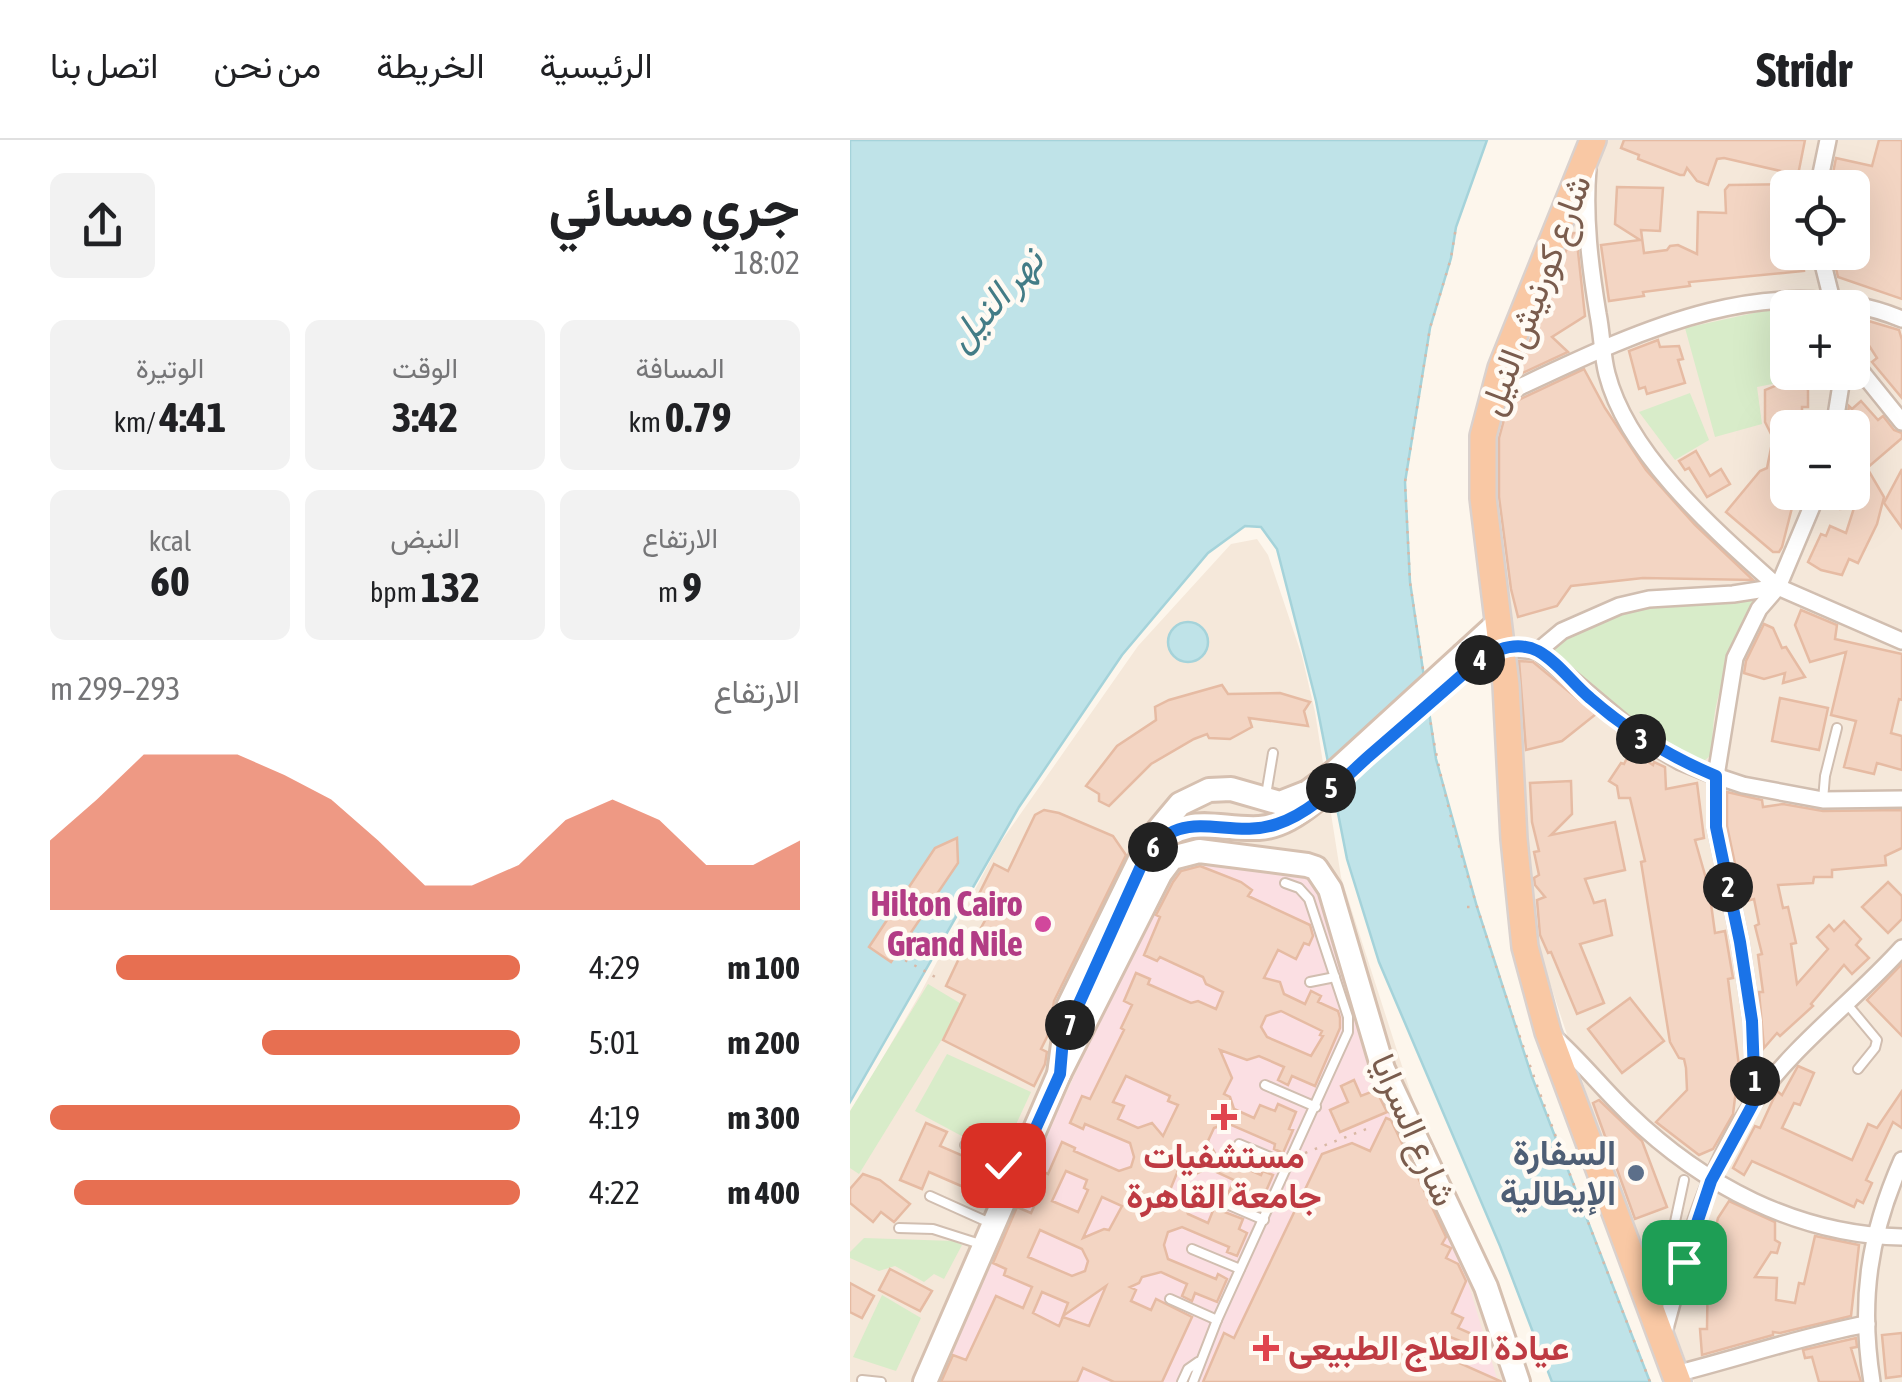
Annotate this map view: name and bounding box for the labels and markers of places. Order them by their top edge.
pin: 4 [1455,635,1505,685]
pin: 3 [1616,714,1666,764]
pin: 5 [1306,763,1356,813]
pin: 6 [1128,822,1178,872]
pin: 2 [1703,862,1753,912]
place label: Hilton Cairo Grand Nile [871,883,1023,963]
marker: Hilton Cairo Grand Nile [1032,913,1054,935]
pin: 7 [1045,1000,1095,1050]
pin: 1 [1730,1056,1780,1106]
marker: مستشفيات جامعة القاهرة [1211,1104,1237,1130]
pin [961,1123,1046,1208]
place label: السفارة الإيطالية [1500,1132,1616,1216]
place label: مستشفيات جامعة القاهرة [1126,1135,1322,1218]
marker: السفارة الإيطالية [1625,1162,1647,1184]
pin [1642,1220,1727,1305]
place label: عيادة العلاج الطبيعى [1288,1327,1569,1372]
marker: عيادة العلاج الطبيعى [1253,1335,1279,1361]

